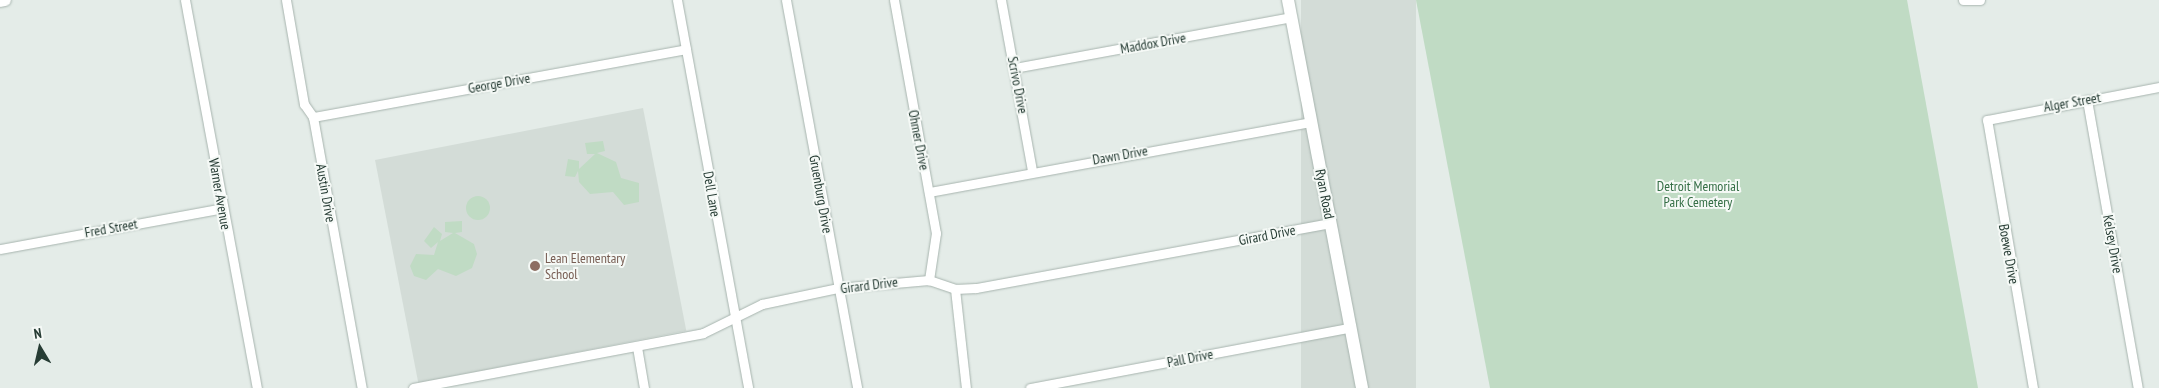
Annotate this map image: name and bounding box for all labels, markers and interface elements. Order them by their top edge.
street label: Maddox Drive [1119,29,1187,57]
street label: Scrivo Drive [1004,55,1032,115]
street label: George Drive [467,69,531,97]
street label: Alger Street [2042,89,2102,115]
street label: Ohmer Drive [905,108,933,172]
street label: Dawn Drive [1091,142,1149,168]
street label: Gruenburg Drive [806,154,836,234]
street label: Warner Avenue [205,157,235,231]
street label: Austin Drive [313,163,339,223]
street label: Ryan Road [1312,168,1338,220]
street label: Dell Lane [700,170,724,218]
park label: Detroit Memorial Park Cemetery [1657,178,1739,210]
street label: Kelsey Drive [2100,213,2126,275]
street label: Fred Street [83,215,139,241]
street label: Girard Drive [1237,221,1297,249]
street label: Boewe Drive [1995,223,2023,285]
place label: Lean Elementary School [545,250,625,282]
marker: Lean Elementary School [529,260,541,272]
street label: Girard Drive [839,273,899,297]
north arrow [15,323,65,373]
text: N [33,324,43,343]
street label: Pall Drive [1166,345,1214,371]

